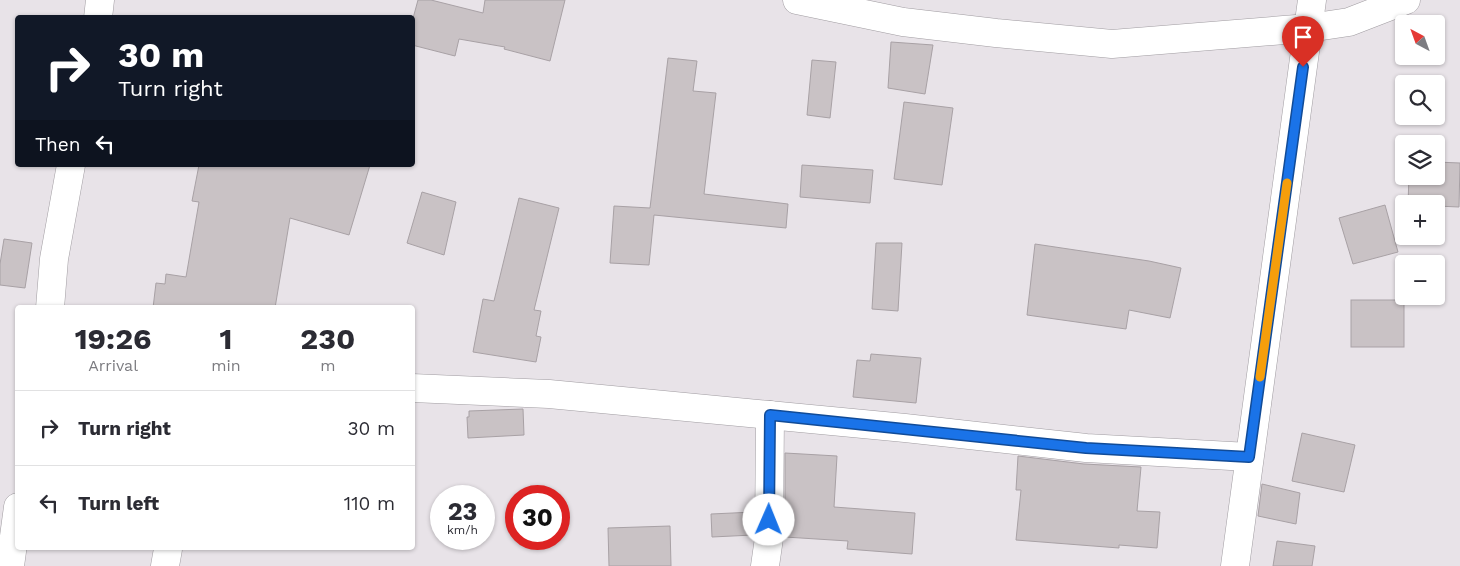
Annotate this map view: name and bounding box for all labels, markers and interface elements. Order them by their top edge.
north arrow [1395,15,1445,65]
map controls [1395,15,1445,305]
pin [1282,16,1324,67]
icon: arrive [1289,23,1317,51]
text: 30 m [118,34,204,76]
icon: right [35,35,100,100]
button: search [1395,75,1445,125]
text: Turn right [118,76,223,101]
icon: left [91,130,119,158]
text: Then [35,133,81,156]
button: layers [1395,135,1445,185]
button: + [1395,195,1445,245]
button: − [1395,255,1445,305]
text: 19:26 [75,321,152,356]
text: 1 [219,321,232,356]
text: 230 [300,321,355,356]
text: Arrival [88,356,138,375]
text: min [211,356,241,375]
text: m [320,356,335,375]
icon: right [35,414,63,442]
text: Turn right [78,417,171,440]
text: 30 m [348,417,395,440]
speed limit sign: 30 [505,485,570,550]
icon: left [35,489,63,517]
text: Turn left [78,492,159,515]
text: 110 m [344,492,395,515]
position arrow [742,493,794,545]
text: 23 [448,497,477,526]
text: km/h [447,523,478,537]

